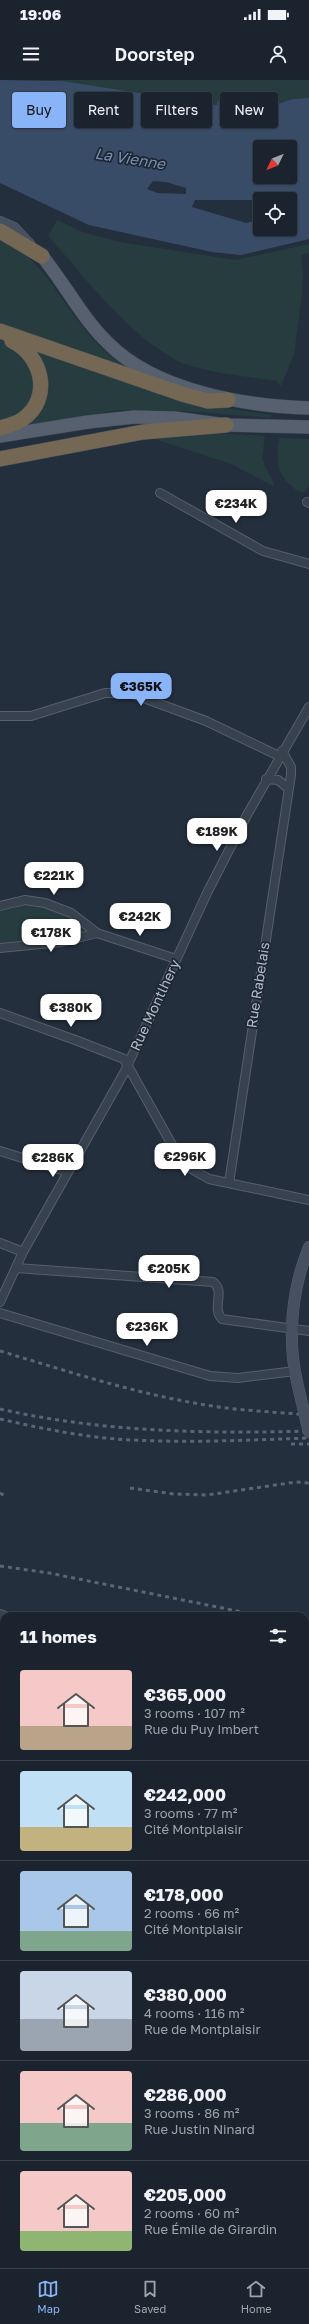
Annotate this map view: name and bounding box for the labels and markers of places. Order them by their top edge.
pin: €234K [208,490,264,524]
pin: €365K [113,673,169,707]
pin: €189K [189,818,245,852]
pin: €221K [26,862,82,896]
pin: €242K [112,903,168,937]
pin: €178K [23,919,79,953]
pin: €380K [43,994,99,1028]
pin: €296K [157,1143,213,1177]
pin: €286K [25,1144,81,1178]
pin: €205K [141,1255,197,1289]
pin: €236K [119,1313,175,1347]

